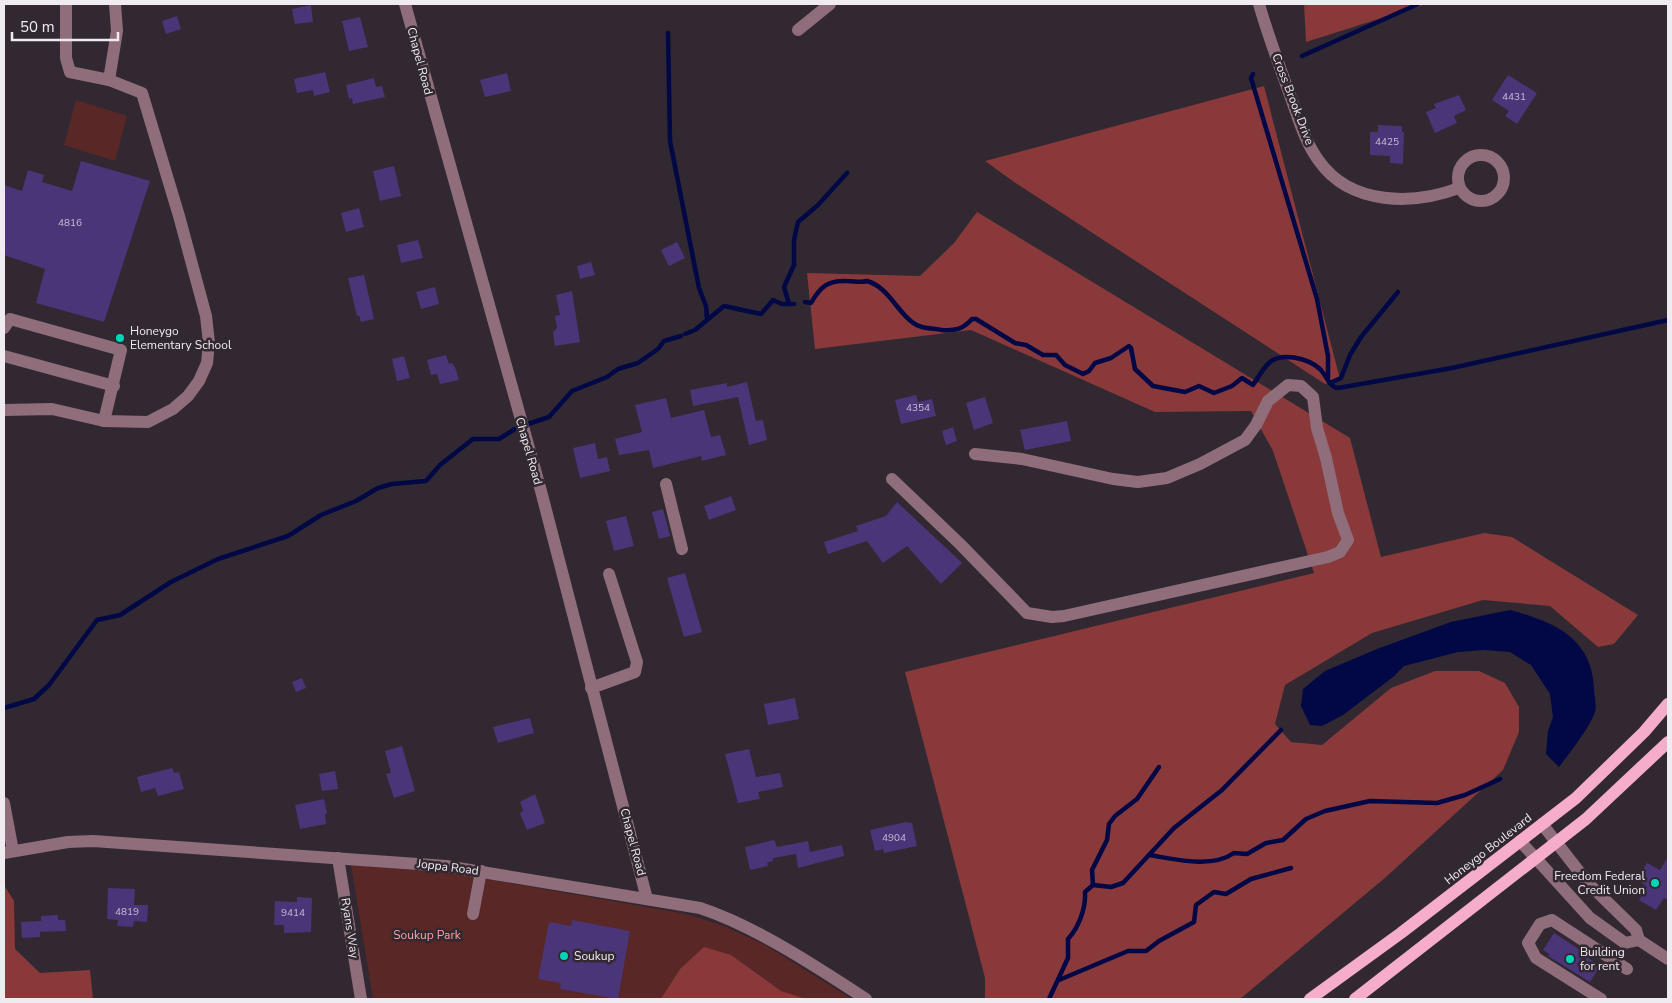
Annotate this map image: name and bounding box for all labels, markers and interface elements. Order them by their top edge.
scale bar [12,10,119,42]
text: 50 m [20,17,55,37]
street label: Chapel Road [403,26,437,96]
street label: Cross Brook Drive [1268,51,1318,147]
house number: 4431 [1502,90,1526,104]
house number: 4425 [1375,135,1399,149]
house number: 4816 [58,216,82,230]
place label: Honeygo Elementary School [130,323,232,353]
marker: Honeygo Elementary School [114,332,126,344]
house number: 4354 [906,401,930,415]
street label: Chapel Road [512,416,546,486]
street label: Chapel Road [616,807,650,877]
street label: Honeygo Boulevard [1441,810,1535,888]
house number: 4904 [882,831,906,845]
street label: Joppa Road [415,855,480,879]
place label: Freedom Federal Credit Union [1554,868,1645,898]
marker: Freedom Federal Credit Union [1649,877,1661,889]
street label: Ryans Way [337,897,363,960]
house number: 4819 [115,905,139,919]
house number: 9414 [281,906,305,920]
park label: Soukup Park [393,927,462,943]
place label: Building for rent [1580,944,1625,974]
place label: Soukup [574,948,615,964]
marker: Soukup [558,950,570,962]
marker: Building for rent [1564,953,1576,965]

